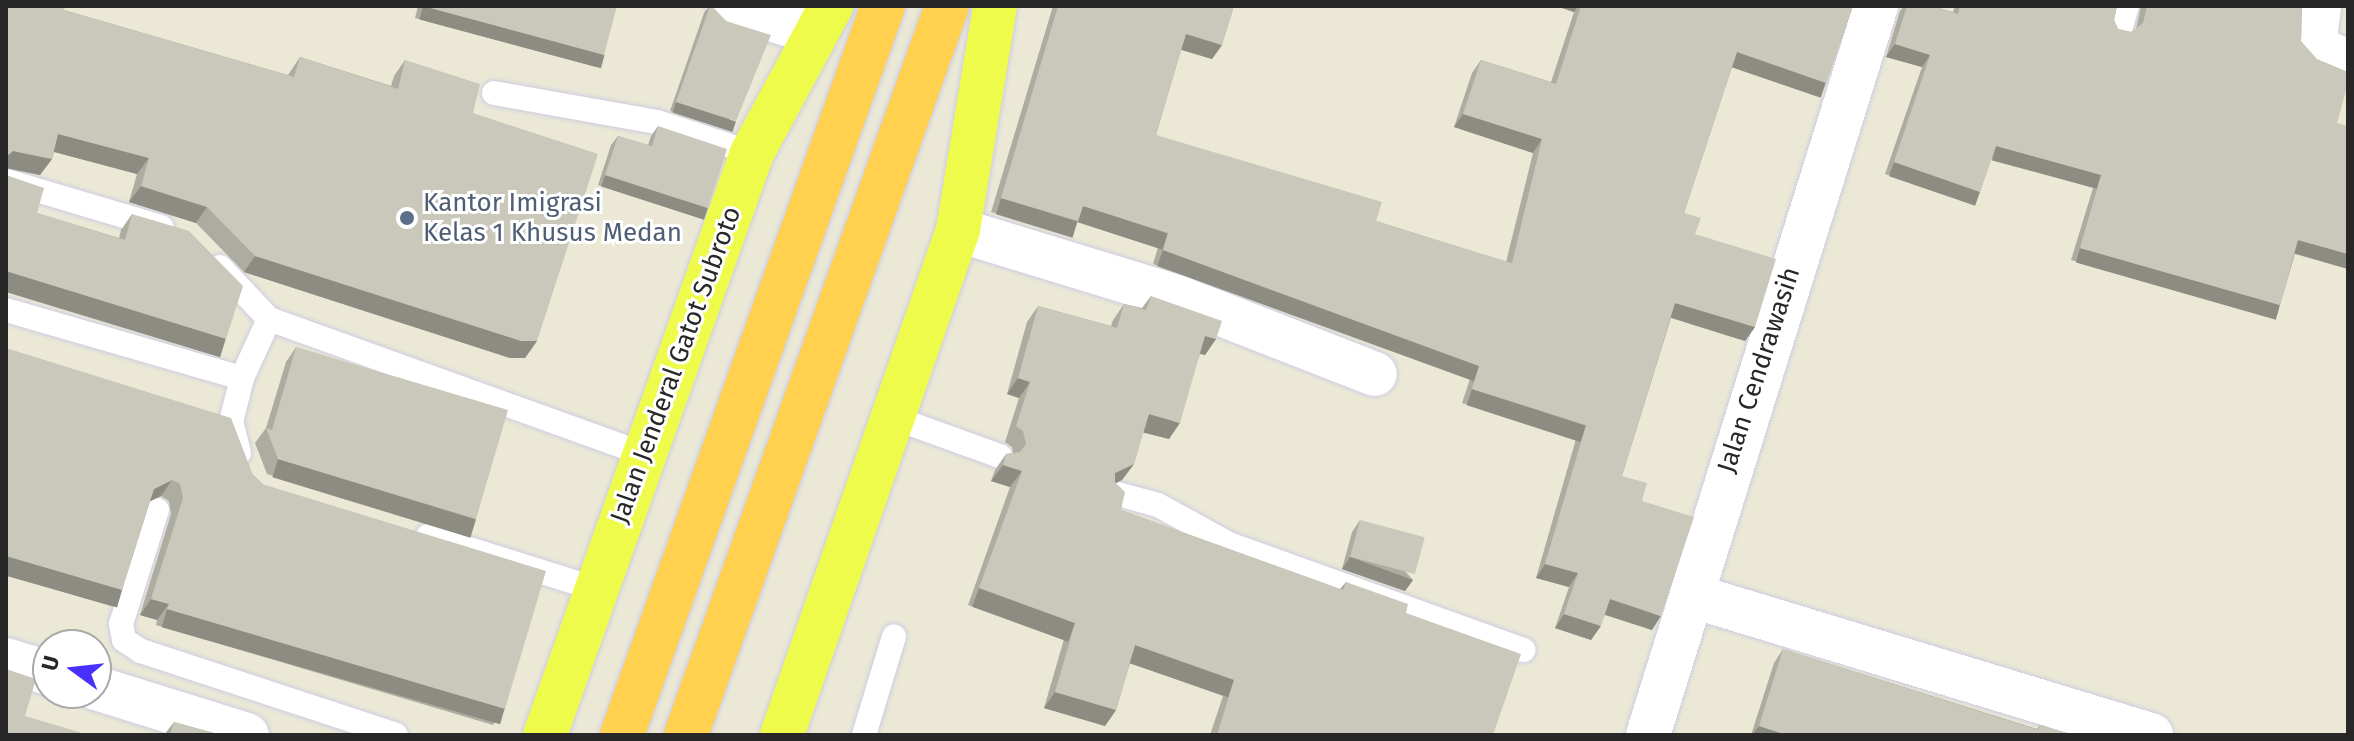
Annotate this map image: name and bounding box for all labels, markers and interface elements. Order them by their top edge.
place label: Kantor Imigrasi Kelas 1 Khusus Medan [423,187,682,248]
street label: Jalan Jenderal Gatot Subroto [604,202,748,528]
marker: Kantor Imigrasi Kelas 1 Khusus Medan [398,209,416,227]
street label: Jalan Cendrawasih [1711,263,1807,477]
north arrow [32,629,112,709]
text: U [35,653,65,674]

